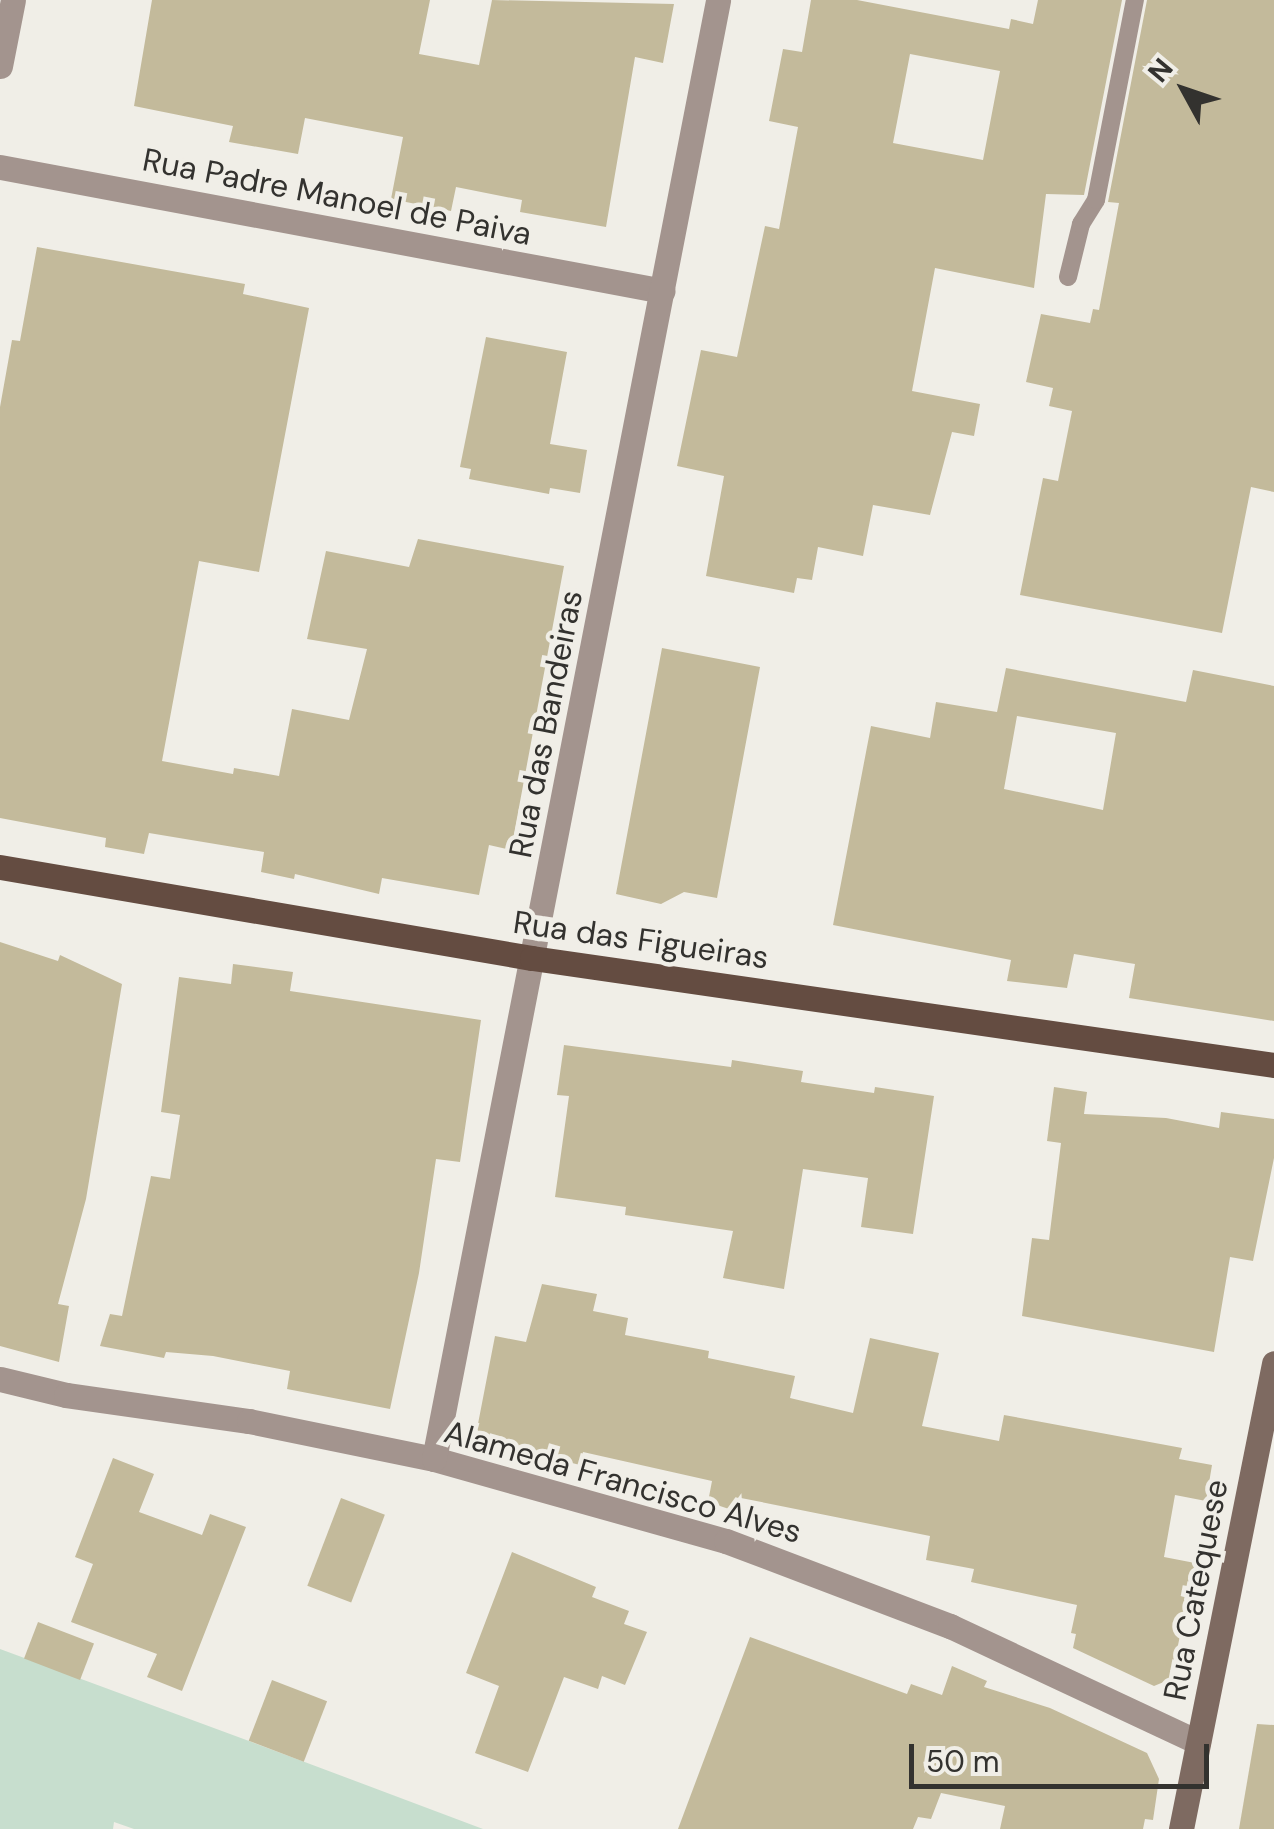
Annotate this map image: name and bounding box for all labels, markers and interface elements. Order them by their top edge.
north arrow [1134,40,1234,140]
text: N [1140,51,1181,90]
street label: Rua Padre Manoel de Paiva [139,140,535,254]
street label: Rua das Bandeiras [501,587,591,861]
street label: Rua das Figueiras [511,903,771,977]
street label: Alameda Francisco Alves [440,1413,806,1551]
street label: Rua Catequese [1156,1476,1236,1704]
scale bar [914,1724,1214,1786]
text: 50 m [926,1742,1000,1781]

